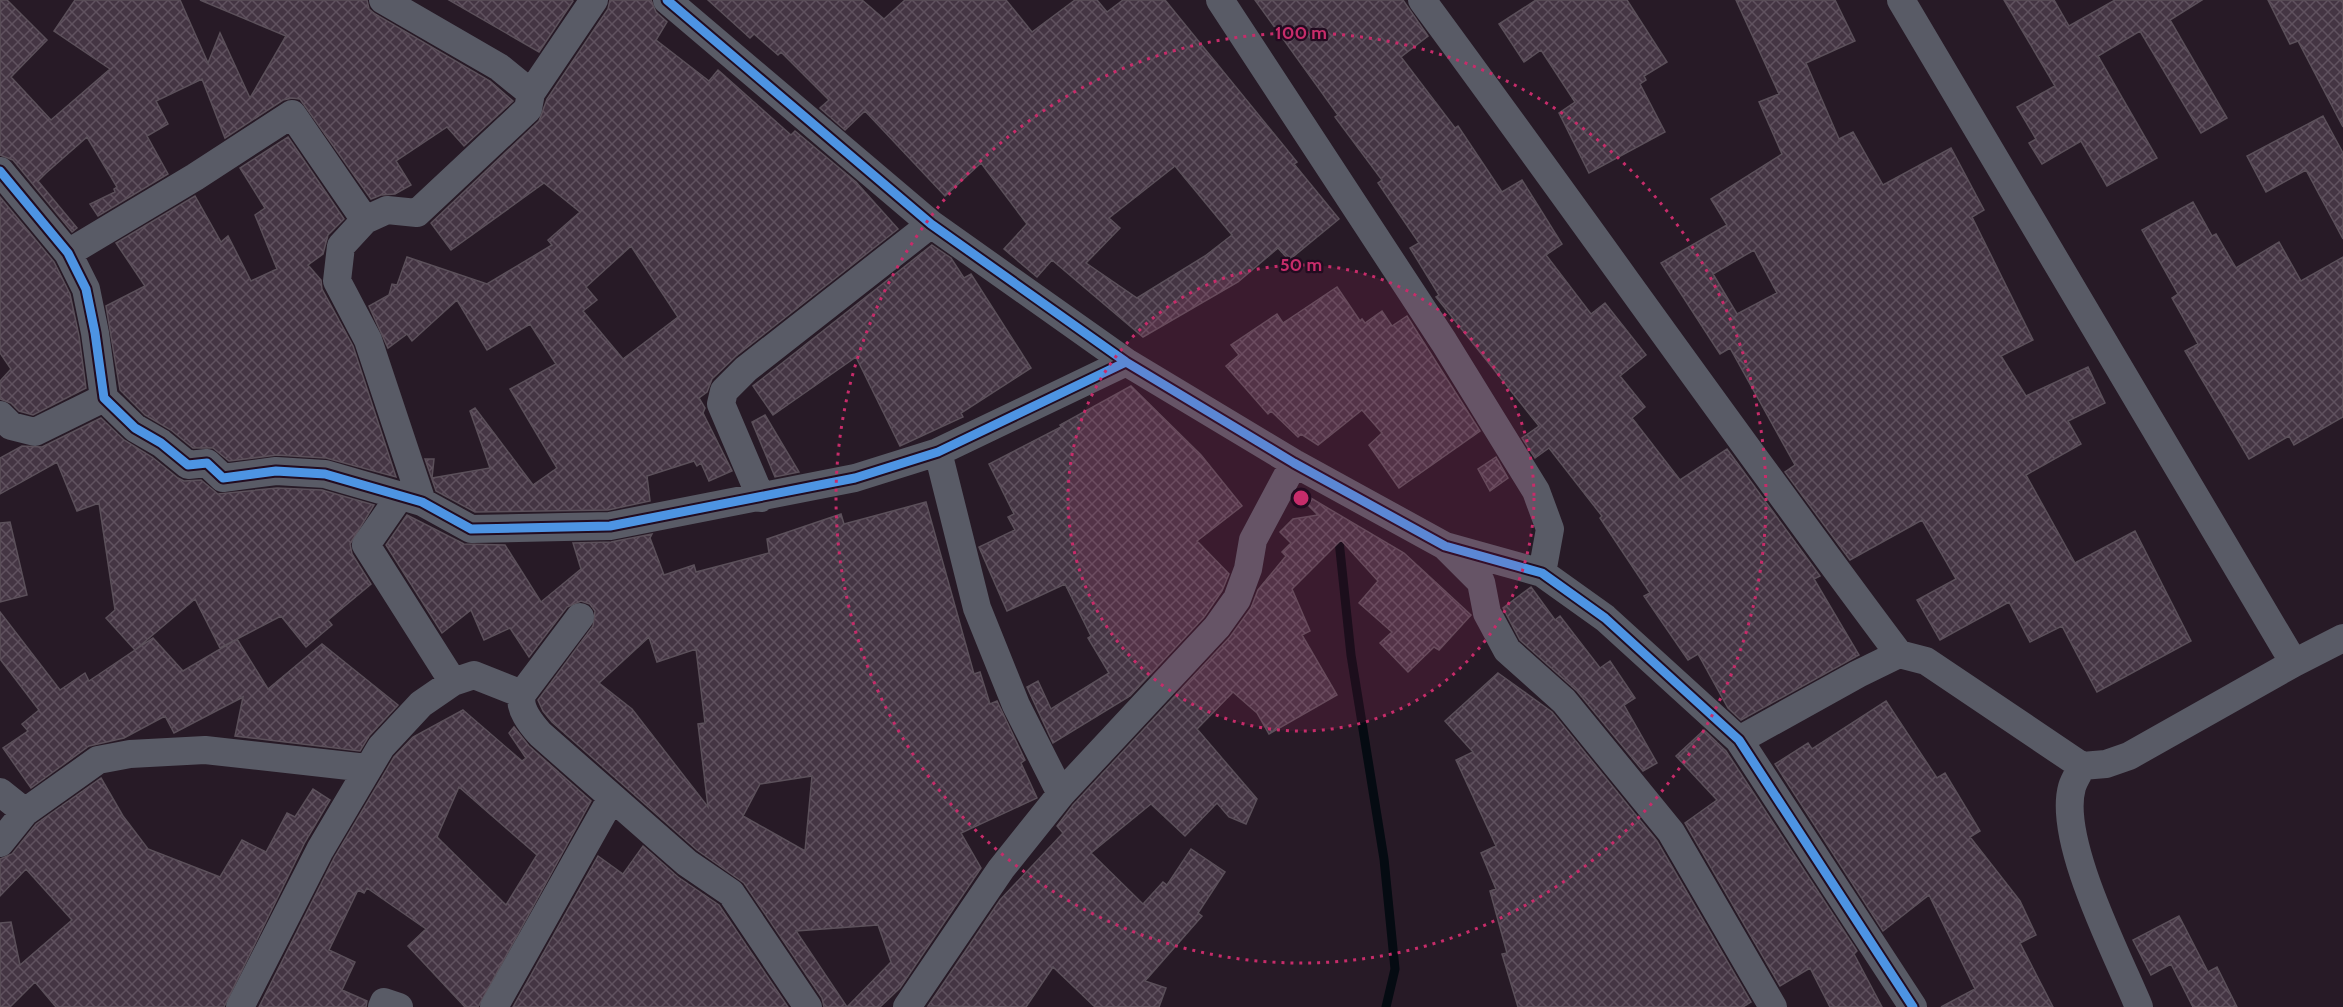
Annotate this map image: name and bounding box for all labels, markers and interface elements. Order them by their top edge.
text: 100 m [1275,22,1327,44]
text: 50 m [1280,254,1322,276]
centre of rings [1291,488,1311,508]

